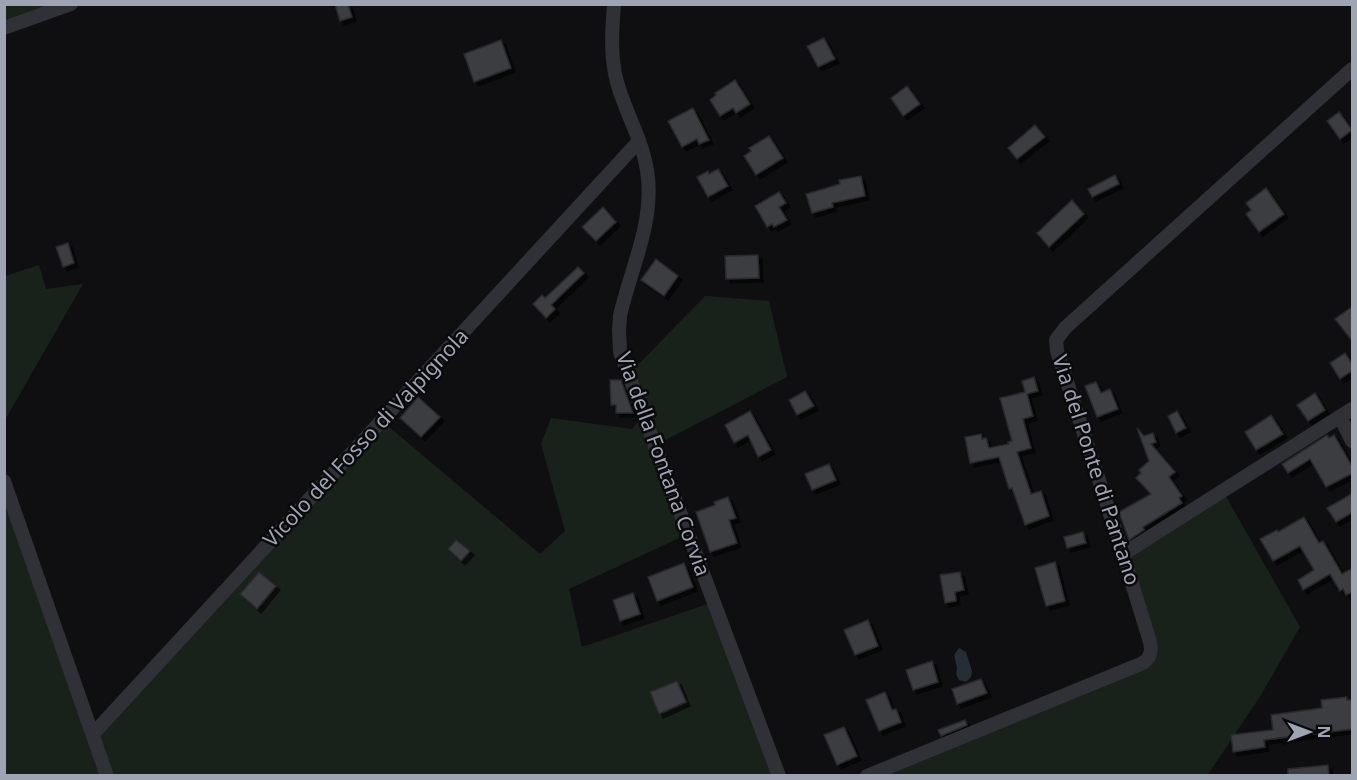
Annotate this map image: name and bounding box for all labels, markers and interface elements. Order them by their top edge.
street label: Vicolo del Fosso di Valpignola [256,322,474,553]
street label: Via della Fontana Corvia [610,348,718,580]
street label: Via del Ponte di Pantano [1046,351,1147,588]
north arrow [1279,702,1339,762]
text: N [1313,725,1335,739]

